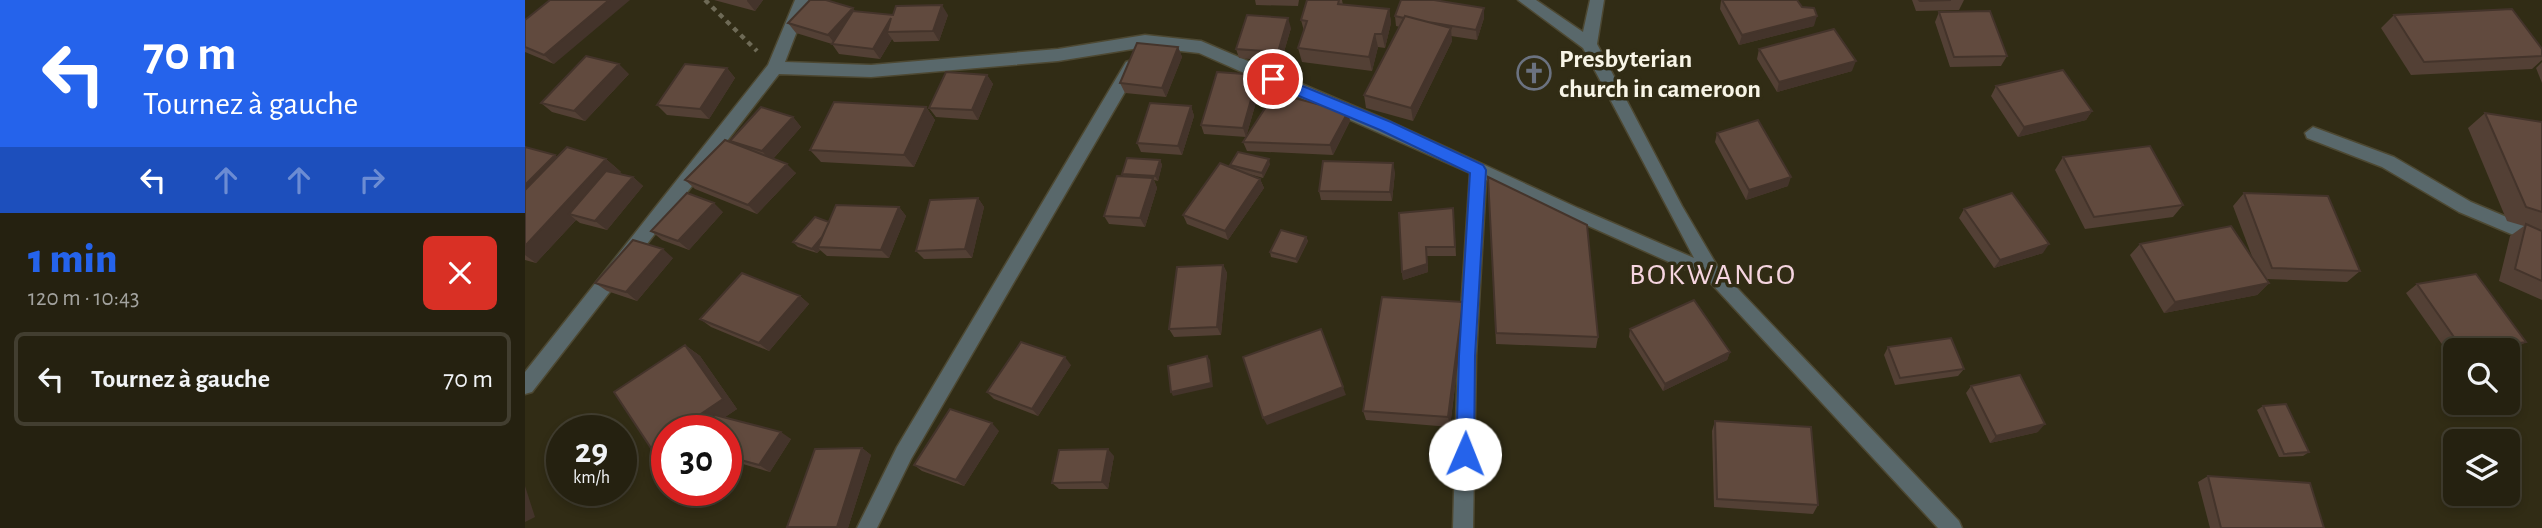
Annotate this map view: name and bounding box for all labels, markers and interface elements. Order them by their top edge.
icon: left [28,28,119,119]
text: 70 m [143,30,237,79]
place label: Presbyterian church in cameroon [1559,46,1761,102]
pin [1243,49,1303,109]
church icon: Presbyterian church in cameroon [1515,54,1553,92]
icon: arrive [1254,60,1292,98]
text: Tournez à gauche [143,88,358,120]
icon: left [134,161,172,199]
icon: ahead [207,161,245,199]
icon: ahead [280,161,318,199]
icon: right [353,161,391,199]
button: close [423,236,497,310]
text: 1 min [28,238,117,280]
district label: BOKWANGO [1629,260,1797,290]
text: 120 m · 10:43 [28,287,139,310]
map controls [2443,338,2520,506]
button: search [2443,338,2520,415]
icon: left [32,360,70,398]
text: Tournez à gauche [91,366,270,392]
text: 70 m [443,366,493,392]
speed limit sign: 30 [651,415,742,506]
position arrow [1428,417,1502,491]
button: layers [2443,429,2520,506]
text: 29 [575,434,608,469]
text: km/h [573,469,610,487]

